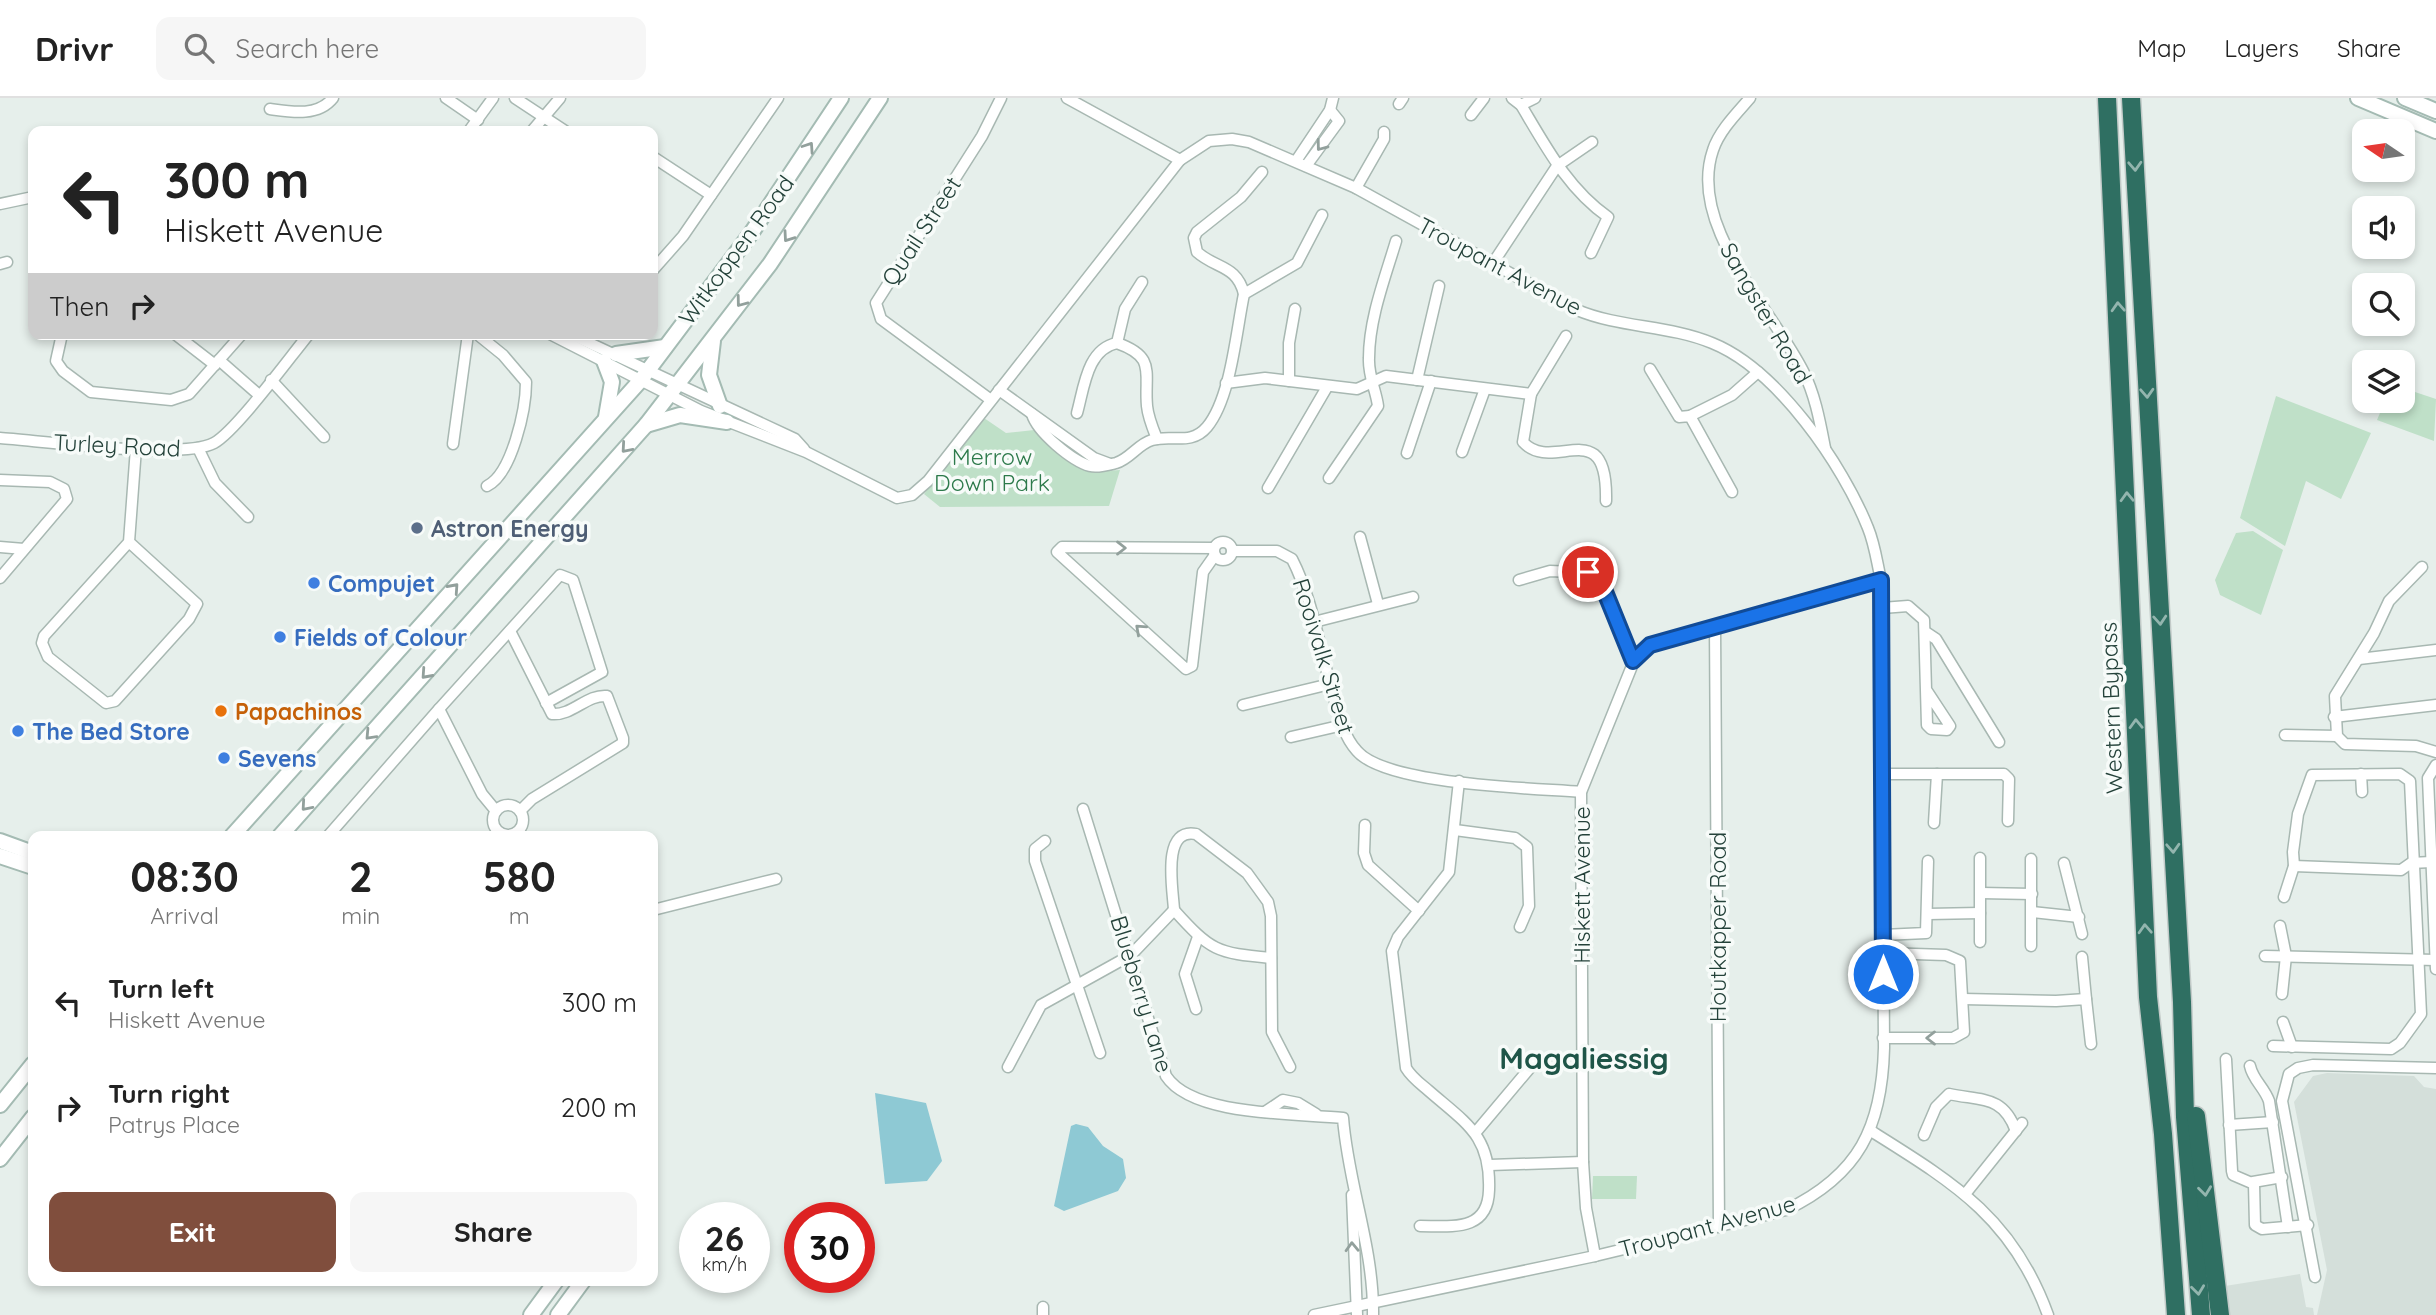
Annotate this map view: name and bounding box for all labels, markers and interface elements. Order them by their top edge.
search box [156,17,646,80]
text: Drivr [35,28,114,69]
icon: search [180,29,218,67]
text: Search here [236,32,379,65]
text: Map [2137,33,2186,63]
text: Layers [2224,33,2299,63]
text: Share [2337,33,2401,63]
north arrow [2352,119,2415,182]
map controls [2352,119,2415,413]
one-way arrow [1317,139,1329,151]
one-way arrow [801,142,813,155]
text: 300 m [164,149,309,210]
icon: left [49,154,140,245]
one-way arrow [2128,161,2143,172]
street label: Witkoppen Road [672,169,800,331]
street label: Quail Street [875,171,967,291]
button: sound [2352,196,2415,259]
text: Hiskett Avenue [164,210,383,250]
street label: Troupant Avenue [1413,211,1587,321]
one-way arrow [784,229,796,242]
street label: Sangster Road [1714,237,1818,389]
button: search [2352,273,2415,336]
icon: right [123,287,161,325]
text: Then [49,290,109,323]
one-way arrow [737,294,750,307]
one-way arrow [2111,301,2126,312]
button: layers [2352,350,2415,413]
one-way arrow [2139,388,2154,399]
street label: Turley Road [53,427,181,463]
one-way arrow [622,440,634,453]
park label: Merrow Down Park [934,442,1050,497]
one-way arrow [2119,491,2134,502]
place label: Astron Energy [431,514,588,543]
marker: Astron Energy [409,520,425,536]
one-way arrow [1116,540,1127,556]
pin [1558,542,1618,602]
icon: arrive [1569,553,1607,591]
place label: Compujet [328,569,435,598]
marker: Compujet [306,575,322,591]
street label: Rooivalk Street [1287,575,1361,737]
one-way arrow [446,583,458,596]
one-way arrow [2152,615,2167,626]
street label: Western Bypass [2094,621,2128,795]
place label: Fields of Colour [294,623,467,652]
one-way arrow [1135,625,1148,638]
marker: Fields of Colour [272,629,288,645]
one-way arrow [422,666,435,679]
place label: Papachinos [235,697,362,726]
marker: Papachinos [213,703,229,719]
place label: The Bed Store [32,717,190,746]
one-way arrow [2128,718,2144,729]
marker: The Bed Store [10,723,26,739]
one-way arrow [366,727,379,740]
place label: Sevens [238,744,316,773]
marker: Sevens [216,750,232,766]
one-way arrow [302,798,314,811]
street label: Hiskett Avenue [1567,806,1596,964]
street label: Houtkapper Road [1703,832,1732,1022]
one-way arrow [2166,842,2181,853]
text: 08:30 [130,850,239,903]
text: 2 [349,850,373,903]
text: 580 [483,850,556,903]
text: Arrival [150,901,219,930]
text: min [341,901,380,930]
text: m [509,901,530,930]
street label: Blueberry Lane [1104,912,1180,1076]
one-way arrow [2137,923,2152,934]
position arrow [1846,937,1920,1011]
text: Turn left [108,972,215,1005]
icon: left [49,984,87,1022]
text: 300 m [562,986,637,1019]
text: Hiskett Avenue [108,1005,266,1034]
one-way arrow [1925,1030,1935,1046]
district label: Magaliessig [1499,1039,1669,1077]
text: Turn right [108,1077,230,1110]
icon: right [49,1089,87,1127]
text: 200 m [561,1091,637,1124]
text: Patrys Place [108,1110,240,1139]
one-way arrow [2197,1185,2212,1197]
street label: Troupant Avenue [1615,1188,1799,1264]
button: Exit [49,1192,336,1272]
button: Share [350,1192,637,1272]
speed limit sign: 30 [784,1202,875,1293]
text: 26 [705,1216,744,1260]
one-way arrow [1345,1241,1360,1252]
text: km/h [702,1253,747,1276]
one-way arrow [2190,1284,2205,1296]

